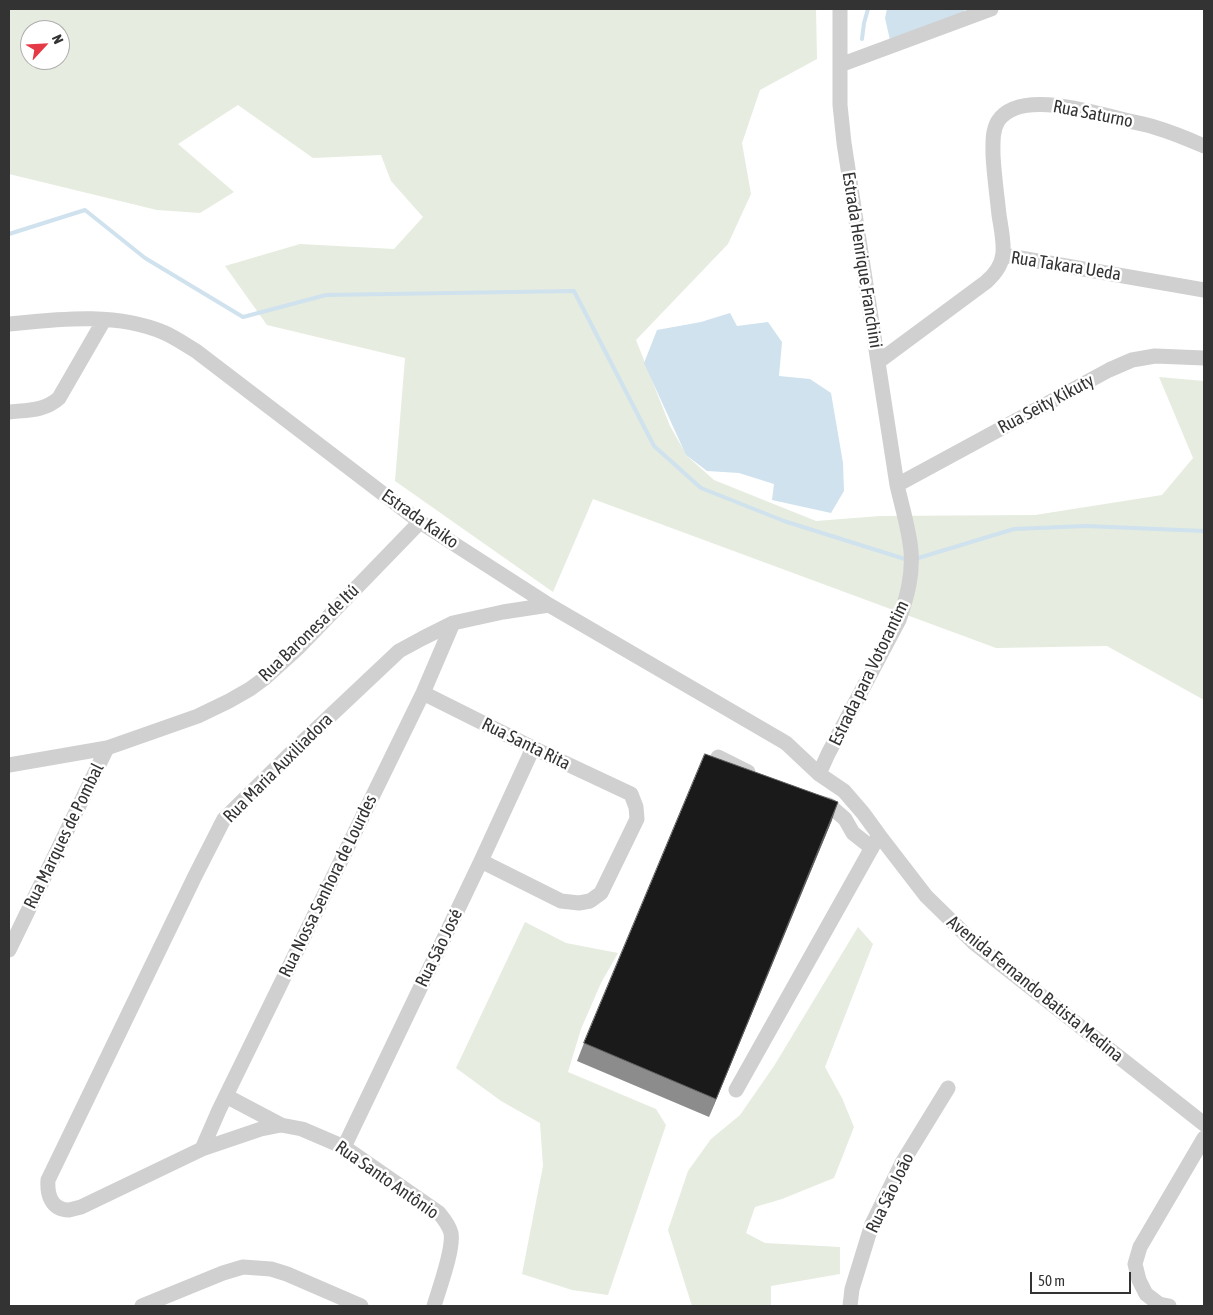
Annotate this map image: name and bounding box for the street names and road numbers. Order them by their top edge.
street label: Rua Saturno [1051,96,1135,132]
street label: Estrada Henrique Franchini [837,170,887,350]
street label: Rua Takara Ueda [1009,247,1123,285]
street label: Rua Seity Kikuty [994,370,1098,438]
street label: Estrada Kaiko [377,485,463,553]
street label: Rua Baronesa de Itú [254,580,364,686]
street label: Estrada para Votorantim [824,597,914,749]
street label: Rua Maria Auxiliadora [219,709,337,827]
street label: Rua Santa Rita [478,713,574,775]
street label: Rua Marques de Pombal [19,760,109,912]
street label: Rua Nossa Senhora de Lourdes [274,791,382,981]
street label: Rua São José [411,905,467,991]
street label: Avenida Fernando Batista Medina [942,911,1128,1067]
street label: Rua Santo Antônio [331,1136,443,1224]
street label: Rua São João [861,1149,919,1237]

